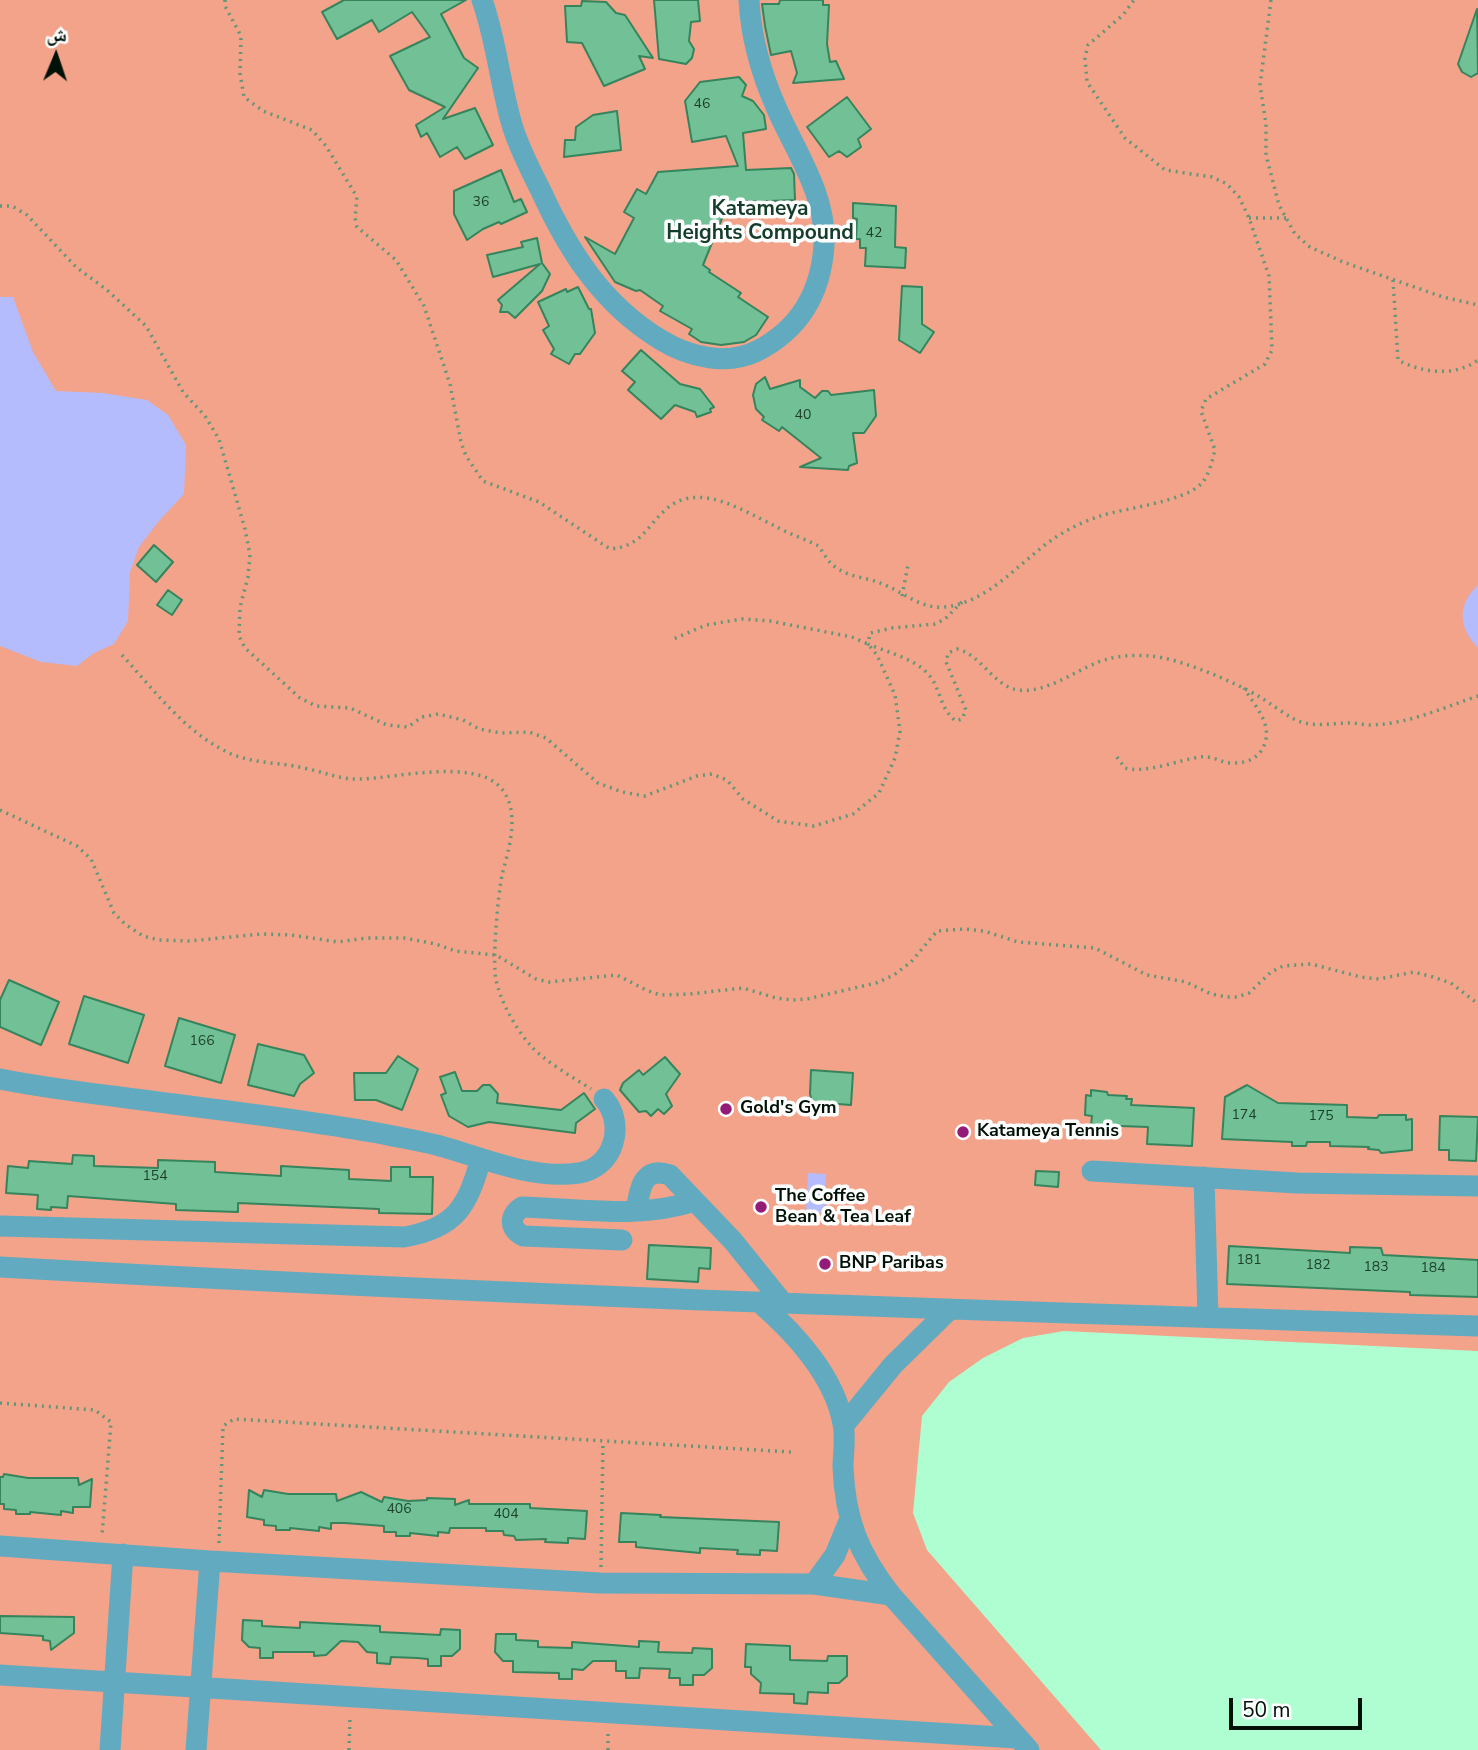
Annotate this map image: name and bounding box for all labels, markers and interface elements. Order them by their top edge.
north arrow [21,21,91,91]
text: ش [46,22,67,48]
house number: 46 [694,97,710,113]
house number: 36 [473,195,489,211]
district label: Katameya Heights Compound [666,197,854,247]
house number: 42 [866,226,882,242]
house number: 40 [795,408,811,424]
house number: 166 [189,1034,215,1050]
place label: Gold's Gym [740,1098,837,1120]
marker: Gold's Gym [718,1101,734,1117]
house number: 174 [1231,1108,1257,1124]
house number: 175 [1308,1109,1334,1125]
place label: Katameya Tennis [977,1121,1119,1143]
marker: Katameya Tennis [955,1124,971,1140]
house number: 154 [142,1169,168,1185]
place label: The Coffee Bean & Tea Leaf [775,1186,911,1228]
marker: The Coffee Bean & Tea Leaf [753,1199,769,1215]
place label: BNP Paribas [839,1253,944,1275]
house number: 181 [1236,1253,1262,1269]
marker: BNP Paribas [817,1256,833,1272]
house number: 182 [1305,1258,1331,1274]
house number: 183 [1363,1260,1389,1276]
house number: 184 [1420,1261,1446,1277]
house number: 406 [386,1502,412,1518]
house number: 404 [493,1507,519,1523]
scale bar [1233,1684,1366,1728]
text: 50 m [1242,1696,1291,1724]

